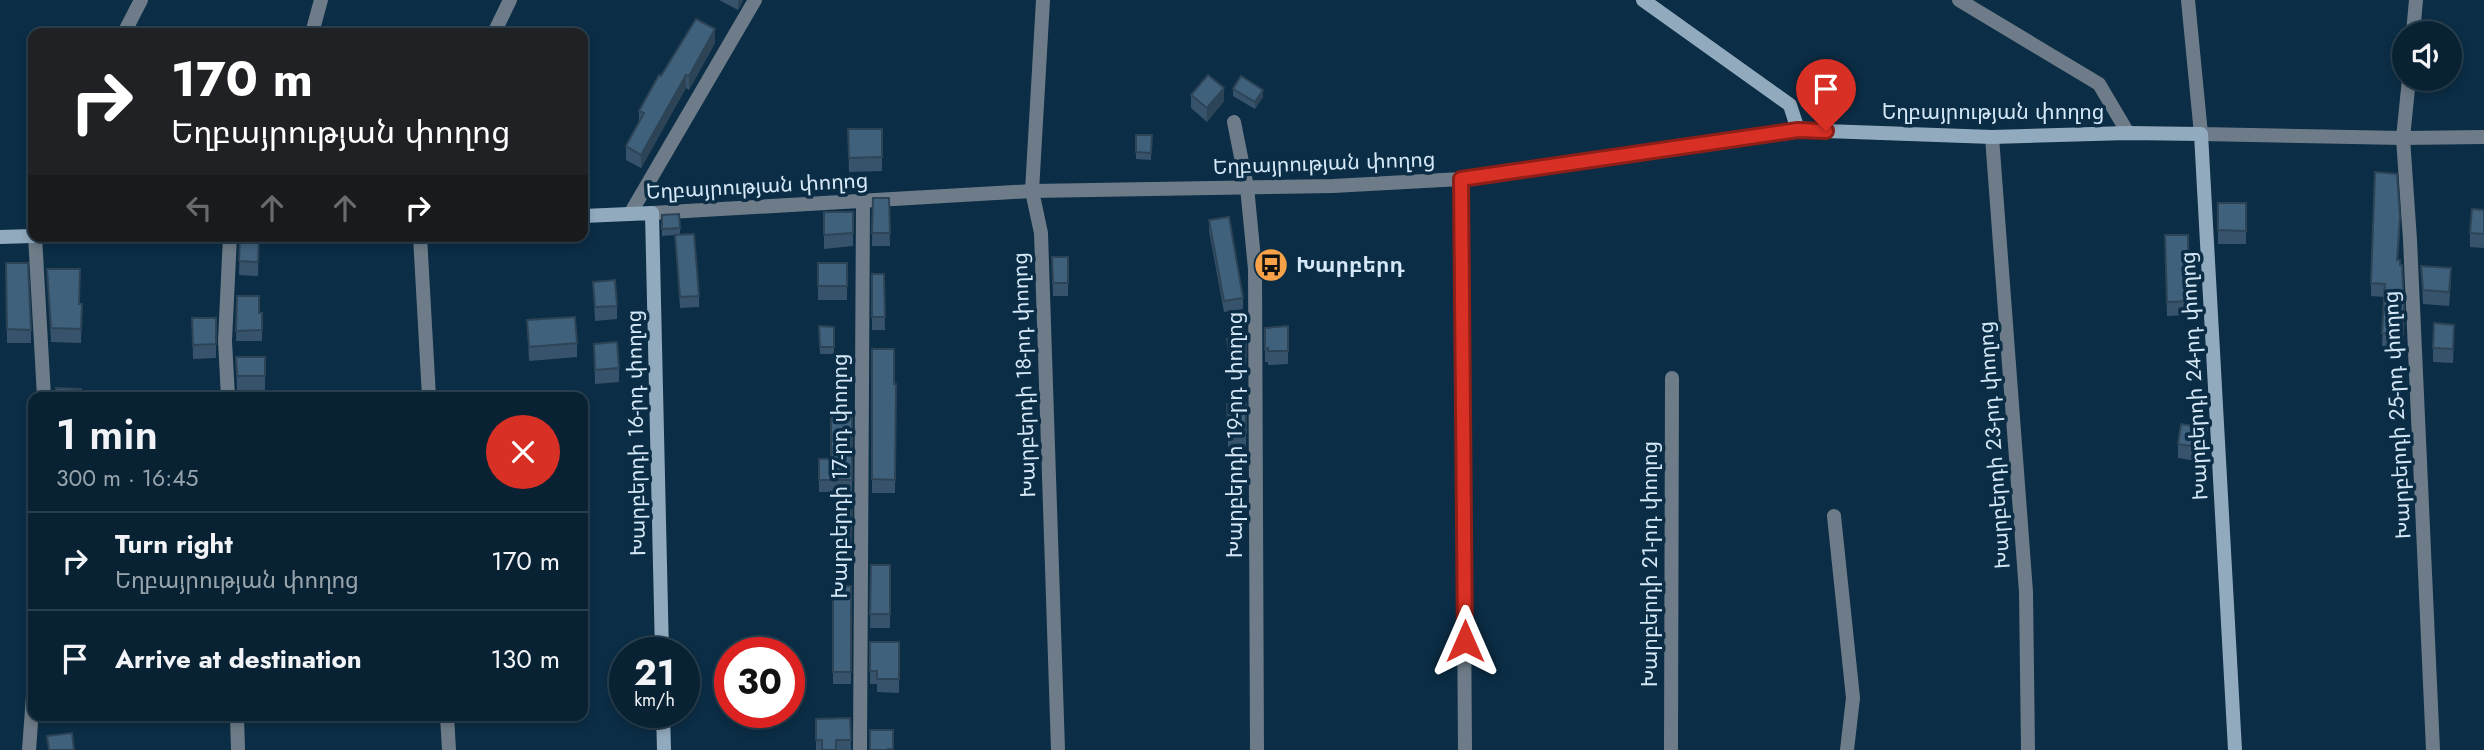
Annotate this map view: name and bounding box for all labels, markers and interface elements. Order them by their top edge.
map controls [2392,21,2462,91]
button: sound [2392,21,2462,91]
text: 170 m [171,44,313,114]
icon: right [56,56,147,147]
pin [1796,59,1856,131]
icon: arrive [1807,70,1845,108]
street label: Եղբայրության փողոց [1882,97,2104,127]
text: Եղբայրության փողոց [171,109,510,155]
street label: Եղբայրության փողոց [1212,144,1436,182]
street label: Եղբայրության փողոց [645,165,869,207]
icon: left [180,189,218,227]
icon: ahead [253,189,291,227]
icon: ahead [326,189,364,227]
icon: right [399,189,437,227]
bus stop icon: Խարբերդ [1252,246,1290,284]
place label: Խարբերդ [1296,250,1405,280]
street label: Խարբերդի 24-րդ փողոց [2173,251,2215,501]
street label: Խարբերդի 18-րդ փողոց [1005,252,1043,498]
street label: Խարբերդի 25-րդ փողոց [2376,290,2418,540]
street label: Խարբերդի 16-րդ փողոց [619,310,653,556]
street label: Խարբերդի 19-րդ փողոց [1220,312,1250,558]
street label: Խարբերդի 23-րդ փողոց [1970,320,2018,570]
street label: Խարբերդի 17-րդ փողոց [825,353,855,599]
text: 1 min [56,404,158,465]
button: close [486,415,560,489]
street label: Խարբերդի 21-րդ փողոց [1635,441,1665,687]
text: 300 m · 16:45 [56,461,199,495]
text: Turn right [115,525,233,563]
icon: right [56,542,94,580]
text: 170 m [491,542,560,580]
text: Եղբայրության փողոց [115,563,359,597]
position arrow [1428,604,1502,678]
speed limit sign: 30 [714,637,805,728]
icon: arrive [56,640,94,678]
text: Arrive at destination [115,640,362,678]
text: 130 m [490,640,560,678]
text: 21 [634,648,675,698]
text: km/h [634,687,675,713]

